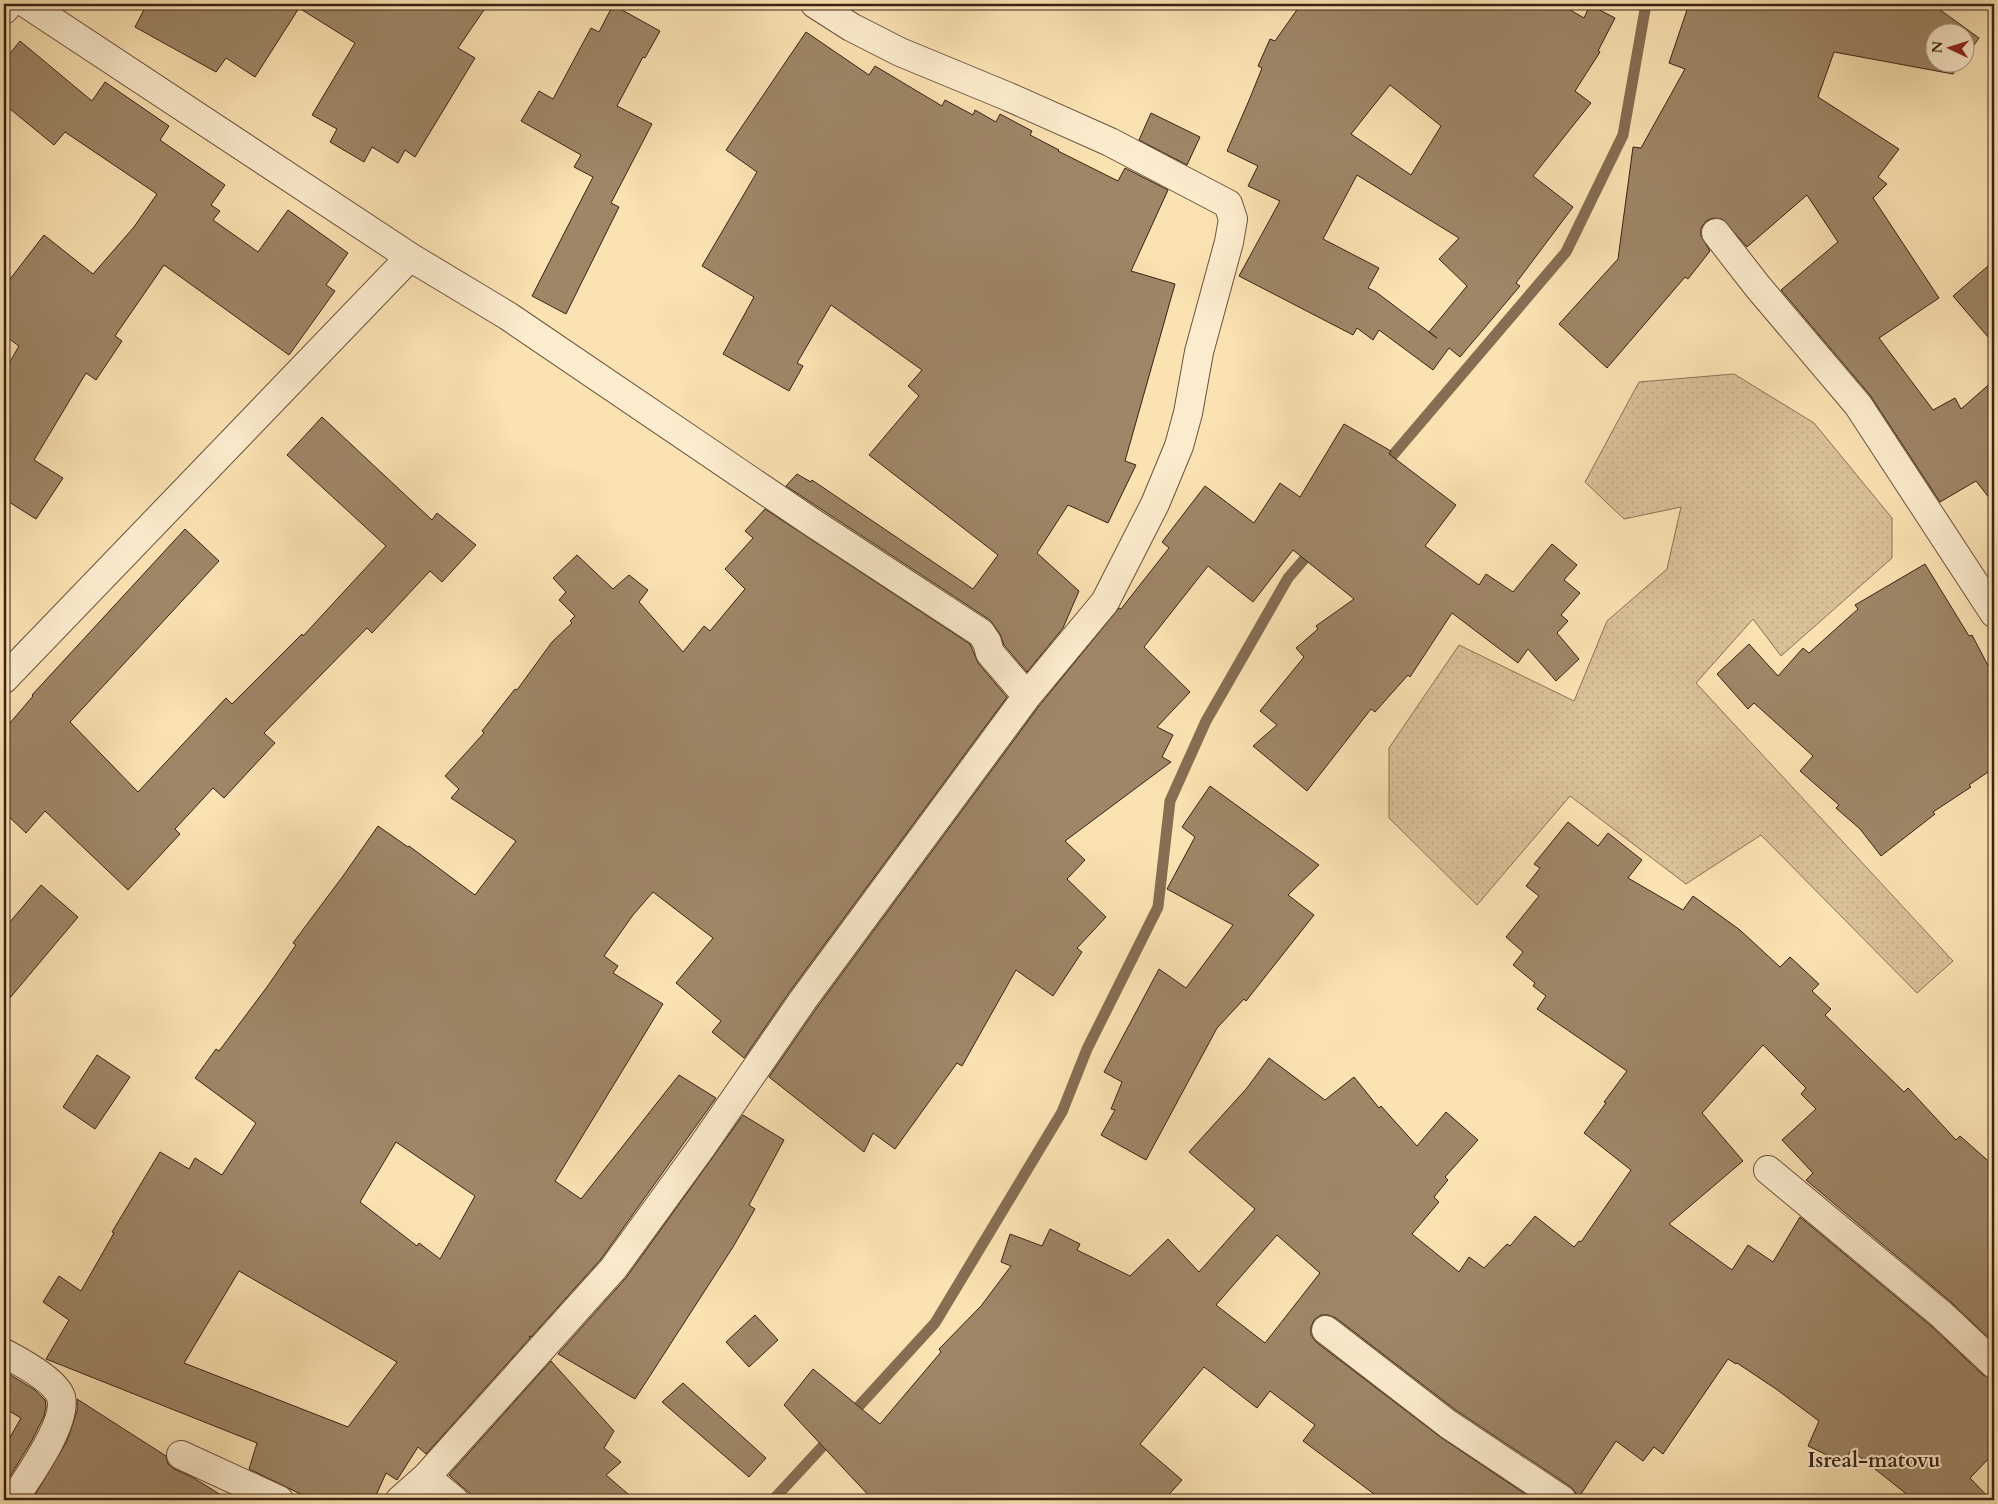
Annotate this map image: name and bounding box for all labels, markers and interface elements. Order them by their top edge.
north arrow [1926,22,1976,72]
text: N [1928,40,1947,54]
district label: Isreal-matovu [1807,1446,1941,1475]

